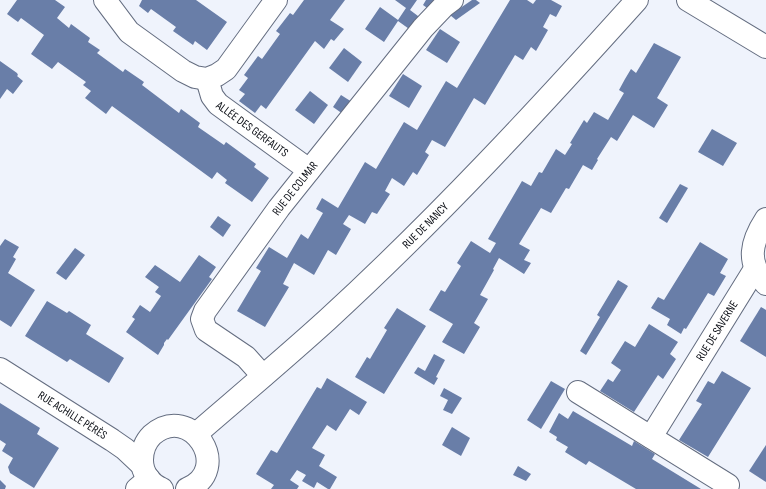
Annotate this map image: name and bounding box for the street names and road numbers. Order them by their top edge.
street label: ALLÉE DES GERFAUTS [212,97,291,160]
street label: RUE DE COLMAR [269,158,321,218]
street label: RUE DE NANCY [399,199,452,252]
street label: RUE DE SAVERNE [693,298,741,364]
street label: RUE ACHILLE PÉRÈS [35,388,110,443]

